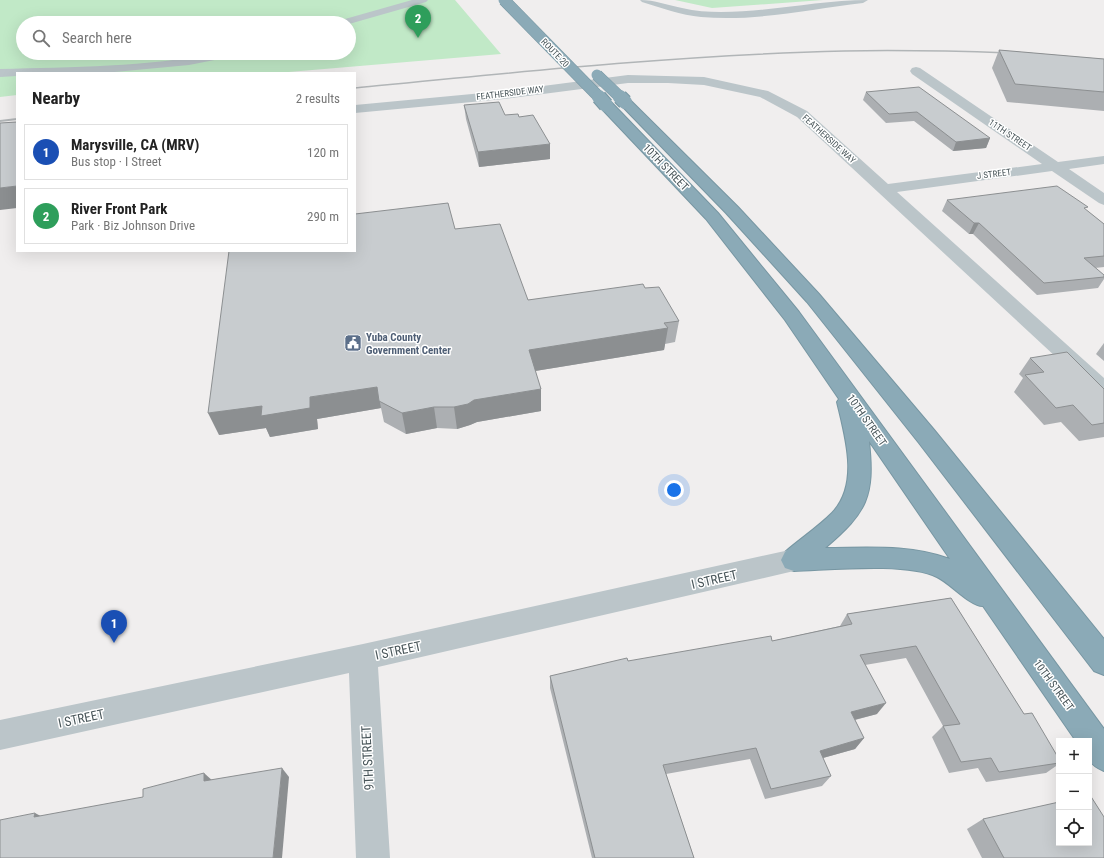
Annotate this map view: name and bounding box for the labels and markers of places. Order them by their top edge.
pin: 2 [405,5,431,38]
place label: Yuba County Government Center [366,331,451,357]
public building icon: Yuba County Government Center [343,333,363,353]
pin: 1 [101,610,127,643]

